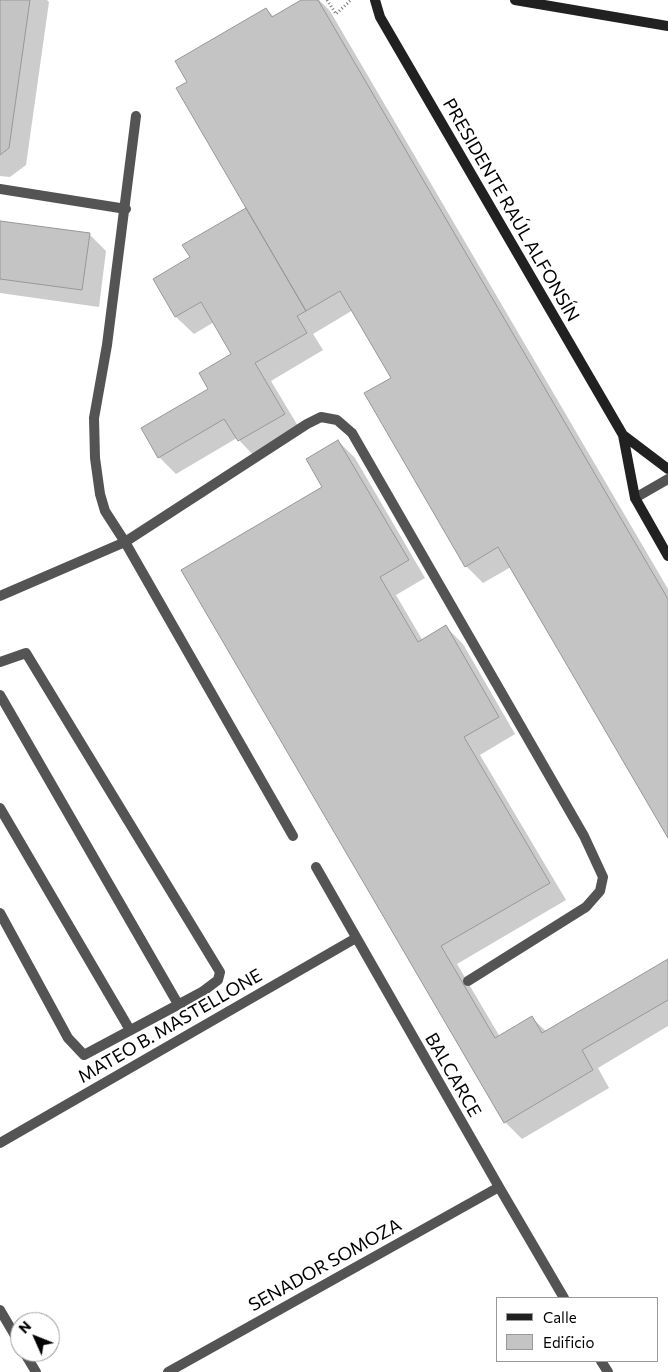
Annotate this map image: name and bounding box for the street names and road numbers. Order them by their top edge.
street label: PRESIDENTE RAÚL ALFONSÍN [438,95,584,325]
street label: MATEO B. MASTELLONE [74,964,266,1088]
street label: BALCARCE [420,1029,486,1121]
street label: SENADOR SOMOZA [245,1214,405,1316]

